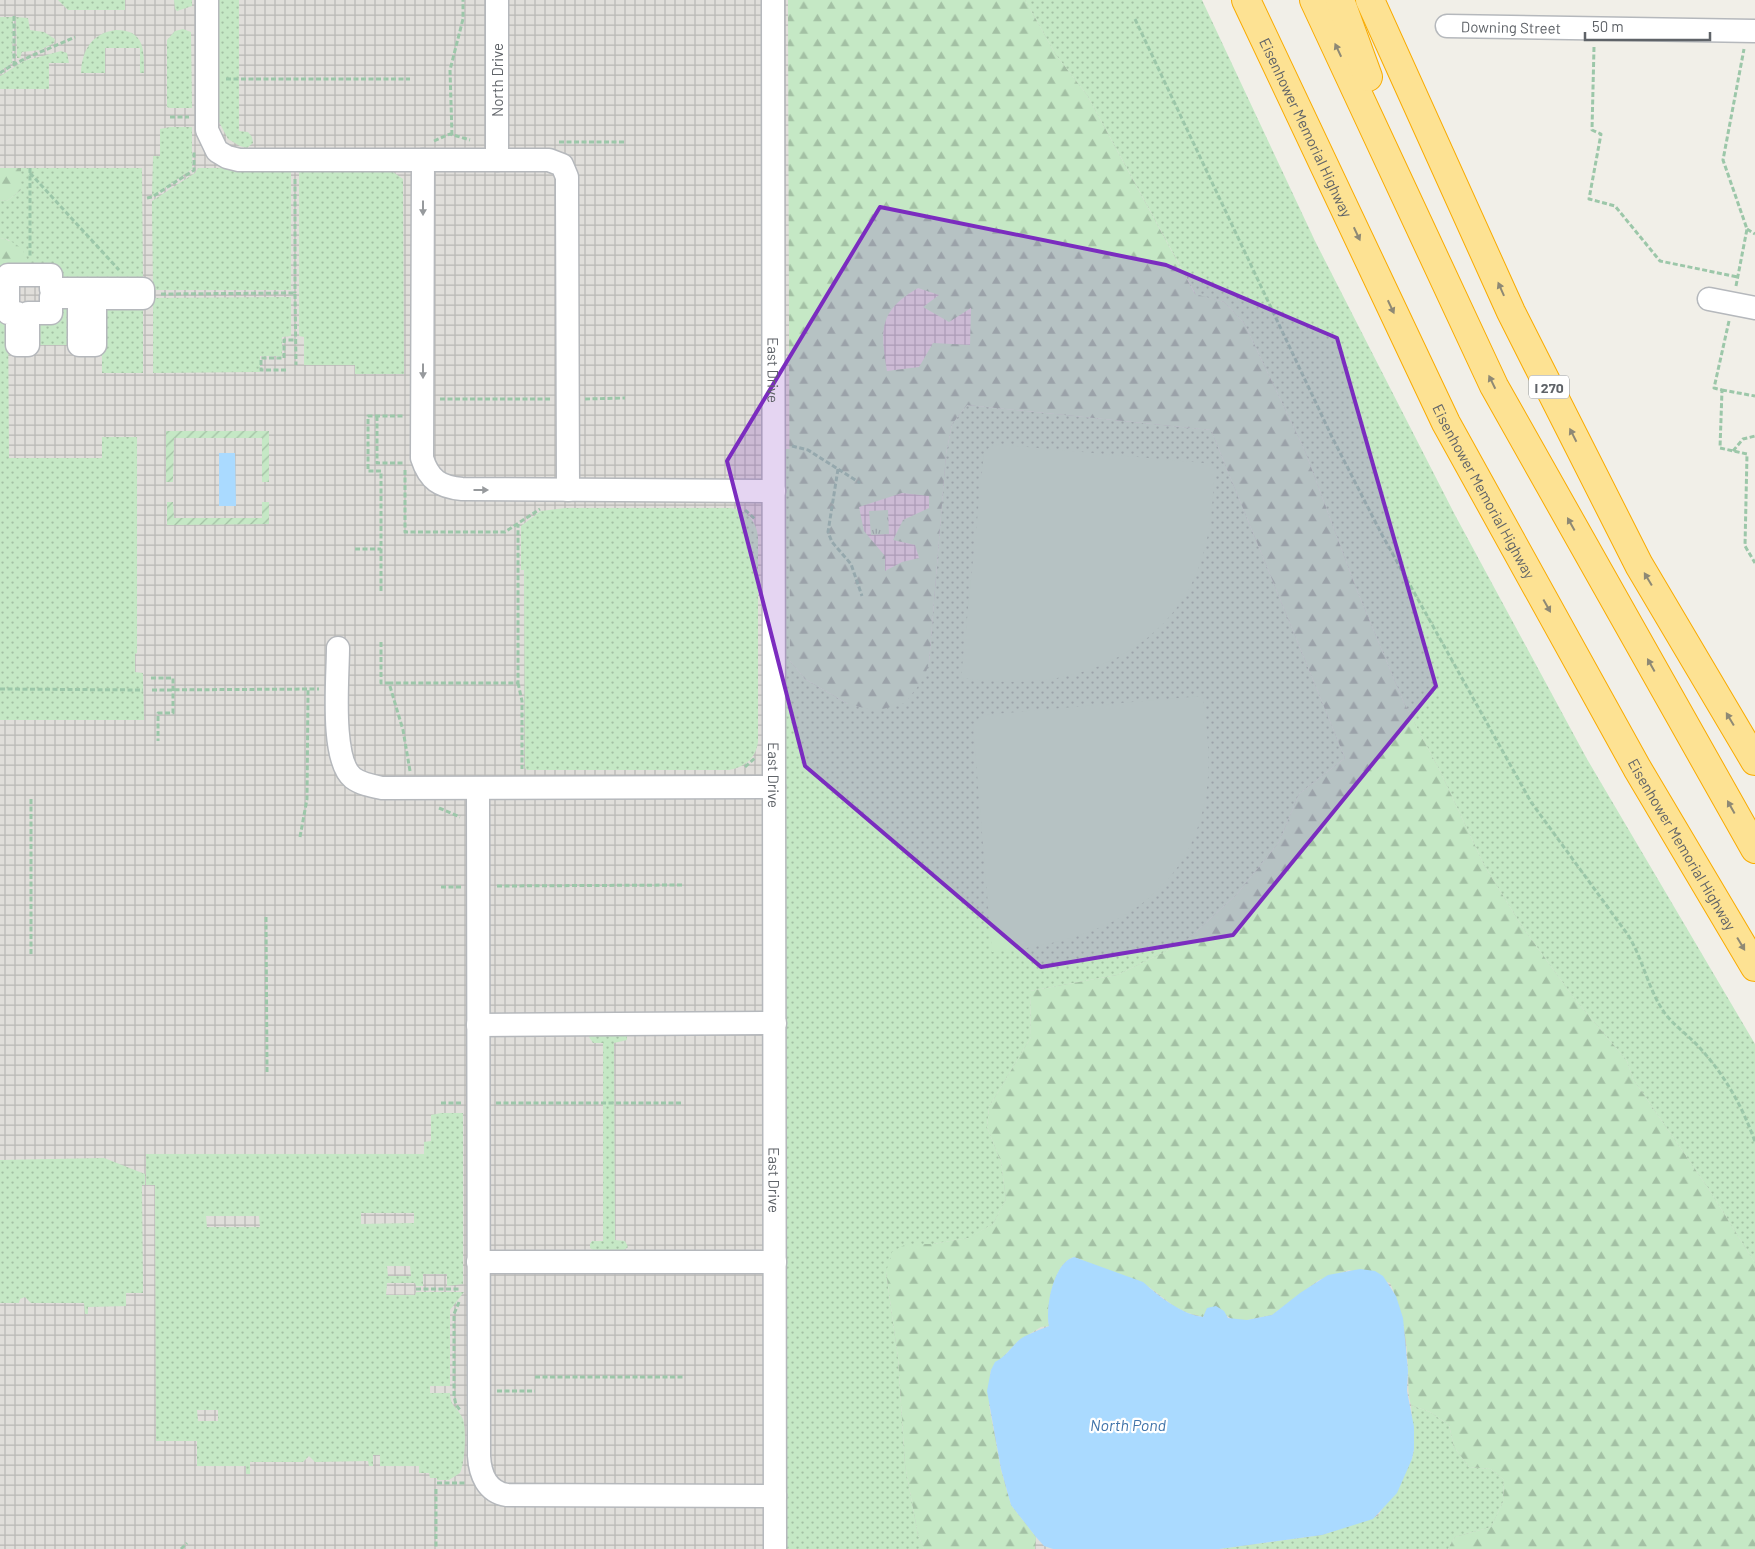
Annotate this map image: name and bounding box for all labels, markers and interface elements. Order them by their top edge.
scale bar [1585,10,1710,42]
street label: Downing Street [1461,17,1561,37]
text: 50 m [1592,17,1624,35]
street label: Eisenhower Memorial Highway [1256,35,1356,220]
street label: North Drive [488,43,506,117]
one-way arrow [1333,43,1341,57]
one-way arrow [419,201,427,217]
one-way arrow [1353,227,1361,241]
one-way arrow [1496,282,1504,296]
one-way arrow [1388,300,1396,314]
street label: East Drive [764,337,783,403]
one-way arrow [419,363,427,379]
one-way arrow [1488,375,1496,389]
road number: I 270 [1529,376,1569,398]
street label: Eisenhower Memorial Highway [1429,401,1539,582]
one-way arrow [1569,428,1577,442]
one-way arrow [473,486,489,494]
one-way arrow [1567,517,1576,530]
one-way arrow [1643,573,1652,586]
one-way arrow [1543,599,1551,613]
one-way arrow [1647,658,1655,673]
one-way arrow [1726,713,1735,726]
street label: East Drive [765,742,783,808]
street label: Eisenhower Memorial Highway [1625,755,1740,934]
one-way arrow [1727,799,1735,814]
one-way arrow [1737,938,1746,951]
street label: East Drive [765,1147,784,1213]
water label: North Pond [1090,1415,1167,1434]

